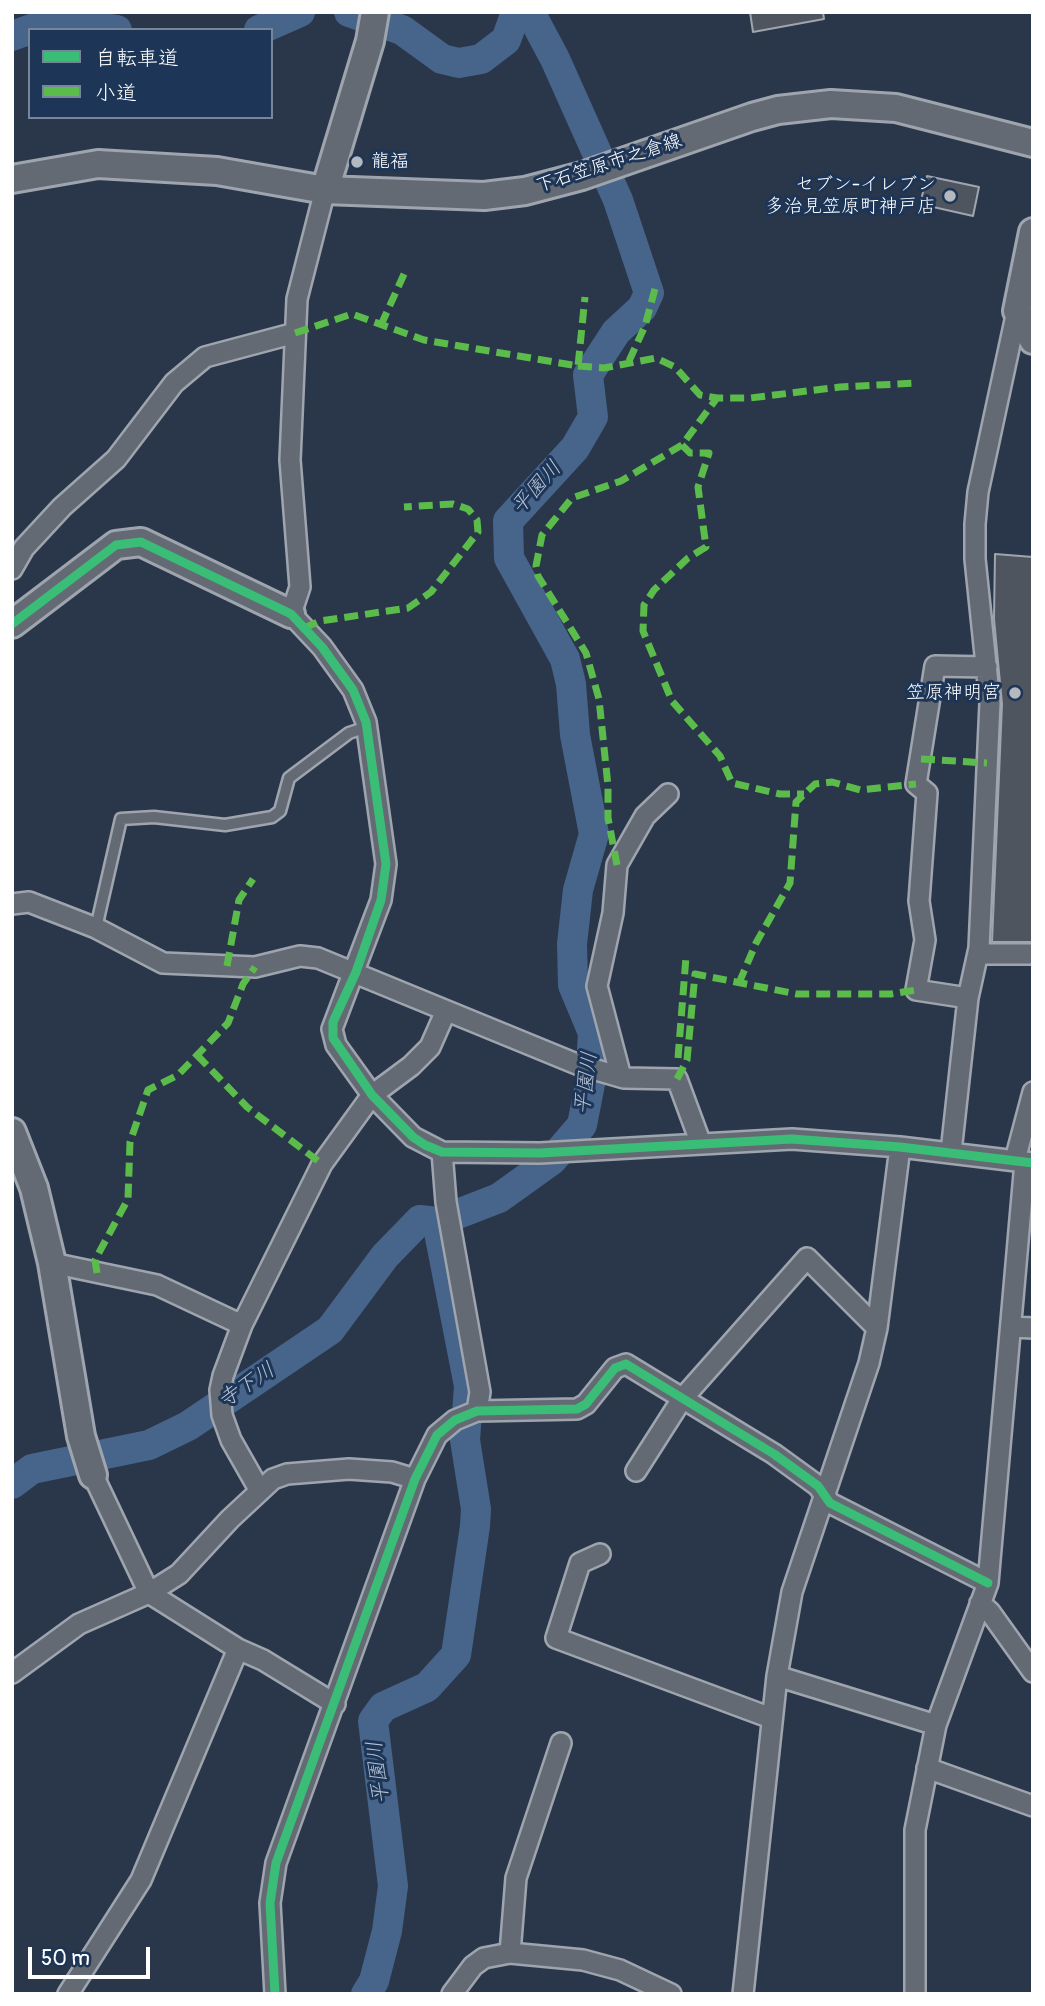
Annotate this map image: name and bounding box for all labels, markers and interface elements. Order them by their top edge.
legend [28,28,273,119]
text: 自転車道 [95,45,179,72]
text: 小道 [95,80,137,107]
street label: 下石笠原市之倉線 [533,130,685,198]
place label: 龍福 [371,151,409,173]
marker: 龍福 [349,154,365,170]
place label: セブン-イレブン 多治見笠原町神戸店 [765,174,936,218]
marker: セブン-イレブン 多治見笠原町神戸店 [942,188,958,204]
water label: 平園川 [507,456,567,520]
place label: 笠原神明宮 [906,682,1001,704]
marker: 笠原神明宮 [1007,685,1023,701]
water label: 平園川 [571,1050,603,1116]
water label: 寺下川 [214,1358,280,1414]
water label: 平園川 [363,1739,395,1805]
scale bar [32,1932,154,1976]
text: 50 m [41,1945,90,1972]

